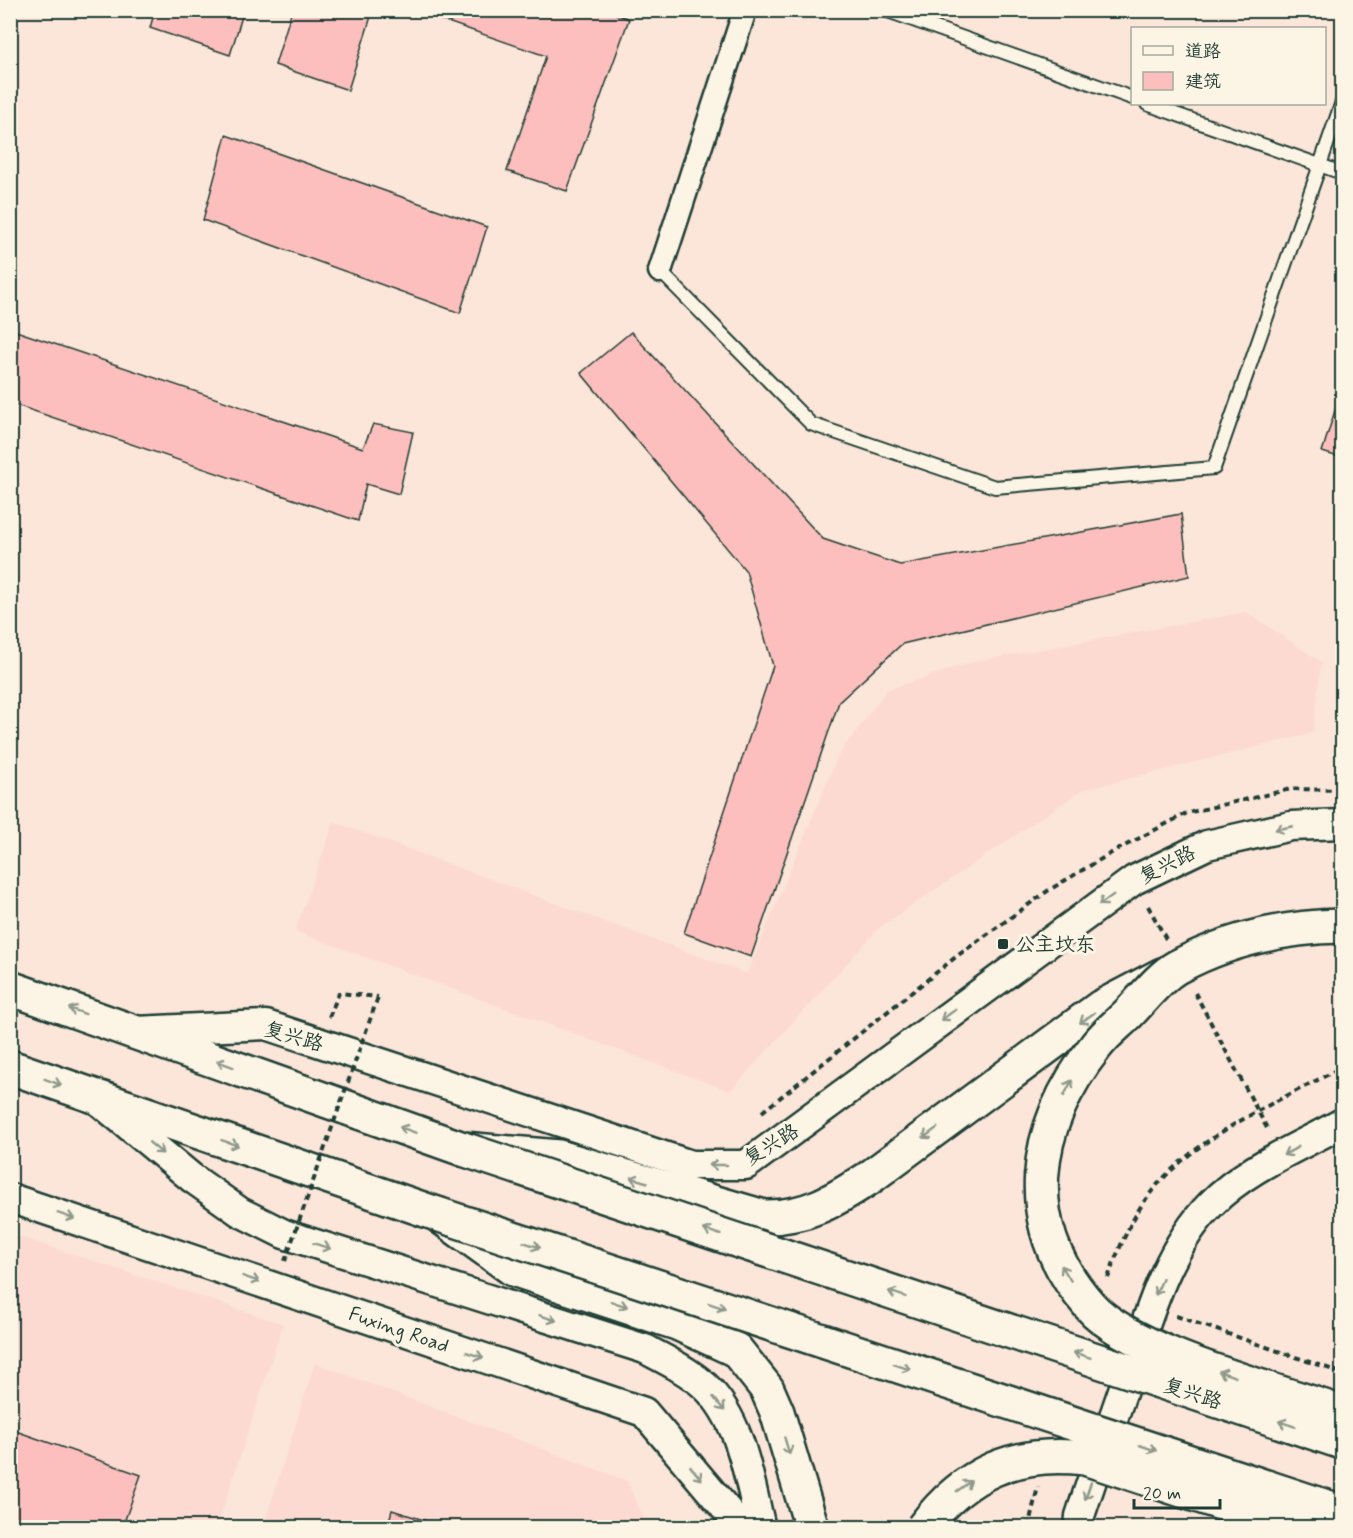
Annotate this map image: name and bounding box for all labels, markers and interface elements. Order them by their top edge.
legend [1131,27,1326,105]
text: 道路 [1185,40,1221,64]
text: 建筑 [1185,70,1221,94]
one-way arrow [1275,823,1295,834]
street label: 复兴路 [1135,839,1201,891]
one-way arrow [1098,894,1114,907]
place label: 公主坟东 [1015,932,1095,959]
marker: 公主坟东 [996,937,1010,951]
one-way arrow [68,1005,87,1016]
one-way arrow [941,1009,957,1021]
one-way arrow [1079,1011,1095,1024]
street label: 复兴路 [261,1016,327,1059]
one-way arrow [216,1058,235,1069]
one-way arrow [43,1078,62,1089]
one-way arrow [1063,1080,1074,1098]
street label: 复兴路 [739,1117,805,1173]
one-way arrow [399,1123,418,1134]
one-way arrow [922,1127,938,1140]
one-way arrow [220,1139,239,1150]
one-way arrow [148,1141,163,1155]
one-way arrow [1283,1146,1301,1157]
one-way arrow [709,1159,729,1171]
one-way arrow [629,1174,648,1185]
one-way arrow [56,1212,75,1223]
one-way arrow [703,1226,722,1237]
one-way arrow [312,1241,331,1252]
one-way arrow [522,1241,541,1252]
one-way arrow [1060,1265,1072,1282]
one-way arrow [241,1274,260,1285]
one-way arrow [1153,1278,1165,1296]
one-way arrow [888,1288,907,1299]
one-way arrow [609,1300,628,1311]
street label: Fuxing Road [345,1301,452,1360]
one-way arrow [707,1302,726,1313]
one-way arrow [538,1313,557,1324]
one-way arrow [1073,1349,1092,1360]
one-way arrow [465,1350,484,1361]
one-way arrow [893,1362,912,1373]
one-way arrow [1219,1367,1237,1378]
street label: 复兴路 [1160,1372,1226,1417]
one-way arrow [712,1396,726,1411]
one-way arrow [1278,1417,1297,1428]
one-way arrow [782,1436,793,1455]
one-way arrow [1138,1443,1157,1454]
one-way arrow [689,1465,702,1481]
scale bar [1134,1472,1220,1510]
one-way arrow [955,1480,971,1492]
one-way arrow [1082,1481,1093,1500]
text: 20 m [1143,1482,1181,1506]

